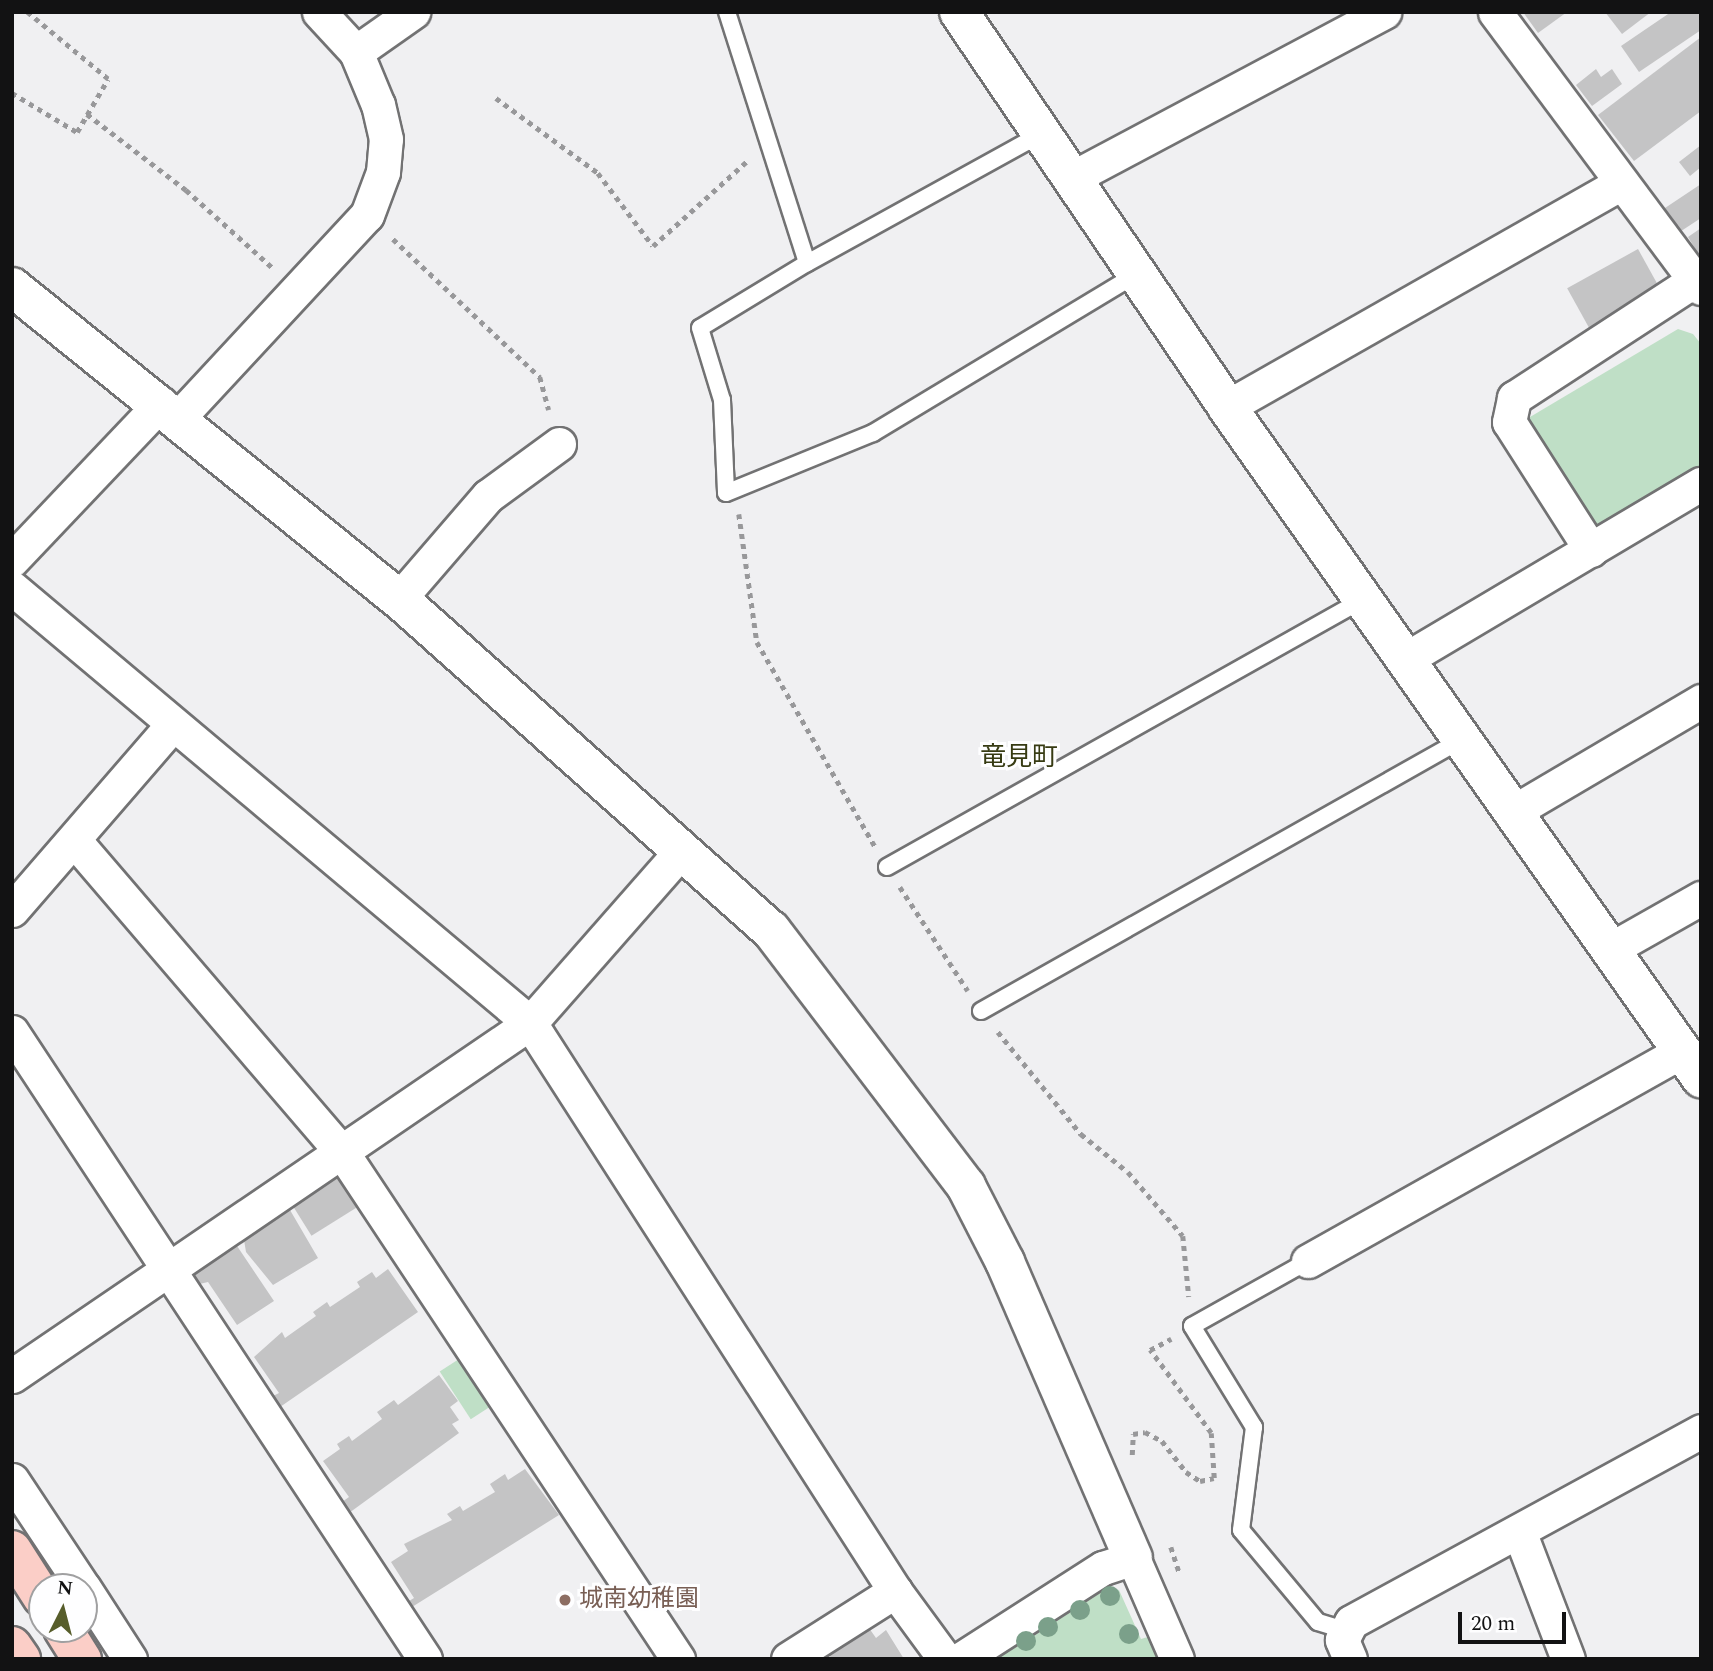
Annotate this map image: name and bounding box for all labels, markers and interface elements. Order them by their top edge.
district label: 竜見町 [980,742,1058,774]
north arrow [28,1573,98,1643]
text: N [56,1573,74,1604]
place label: 城南幼稚園 [579,1586,699,1614]
marker: 城南幼稚園 [557,1592,573,1608]
scale bar [1461,1598,1570,1642]
text: 20 m [1471,1608,1515,1640]

